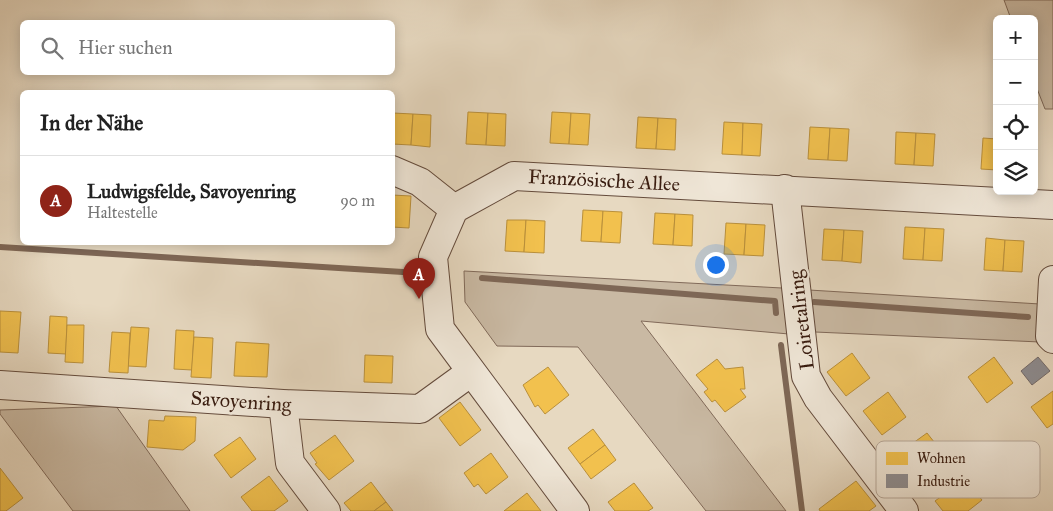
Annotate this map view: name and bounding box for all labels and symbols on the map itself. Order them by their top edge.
street label: Französische Allee [527,164,681,196]
your location [703,252,729,278]
pin: A [403,258,435,299]
street label: Loiretalring [783,268,820,371]
street label: Savoyenring [190,386,293,418]
legend [876,441,1040,498]
text: Wohnen [917,450,966,467]
text: Industrie [917,473,970,490]

